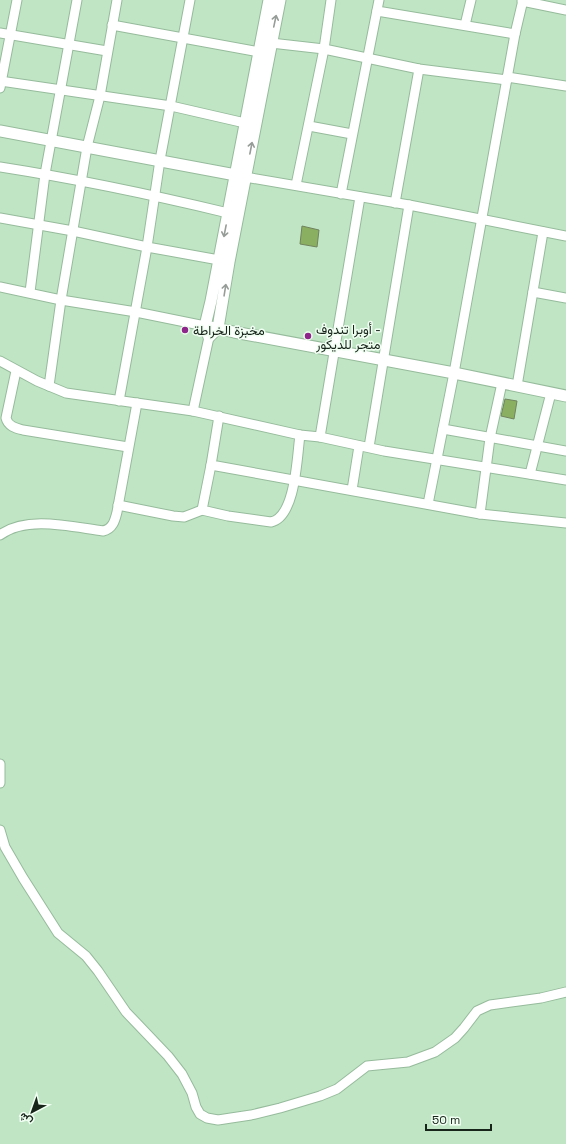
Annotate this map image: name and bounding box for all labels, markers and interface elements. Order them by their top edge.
one-way arrow [272,15,280,28]
one-way arrow [247,142,255,155]
one-way arrow [220,224,228,237]
one-way arrow [221,284,229,297]
place label: أوبرا تندوف - متجر للديكور [315,321,381,353]
place label: مخبزة الخراطة [193,322,265,339]
marker: مخبزة الخراطة [180,325,190,335]
marker: أوبرا تندوف - متجر للديكور [303,331,313,341]
north arrow [12,1092,52,1132]
scale bar [426,1106,491,1132]
text: ش [16,1110,35,1129]
text: 50 m [432,1112,460,1128]

